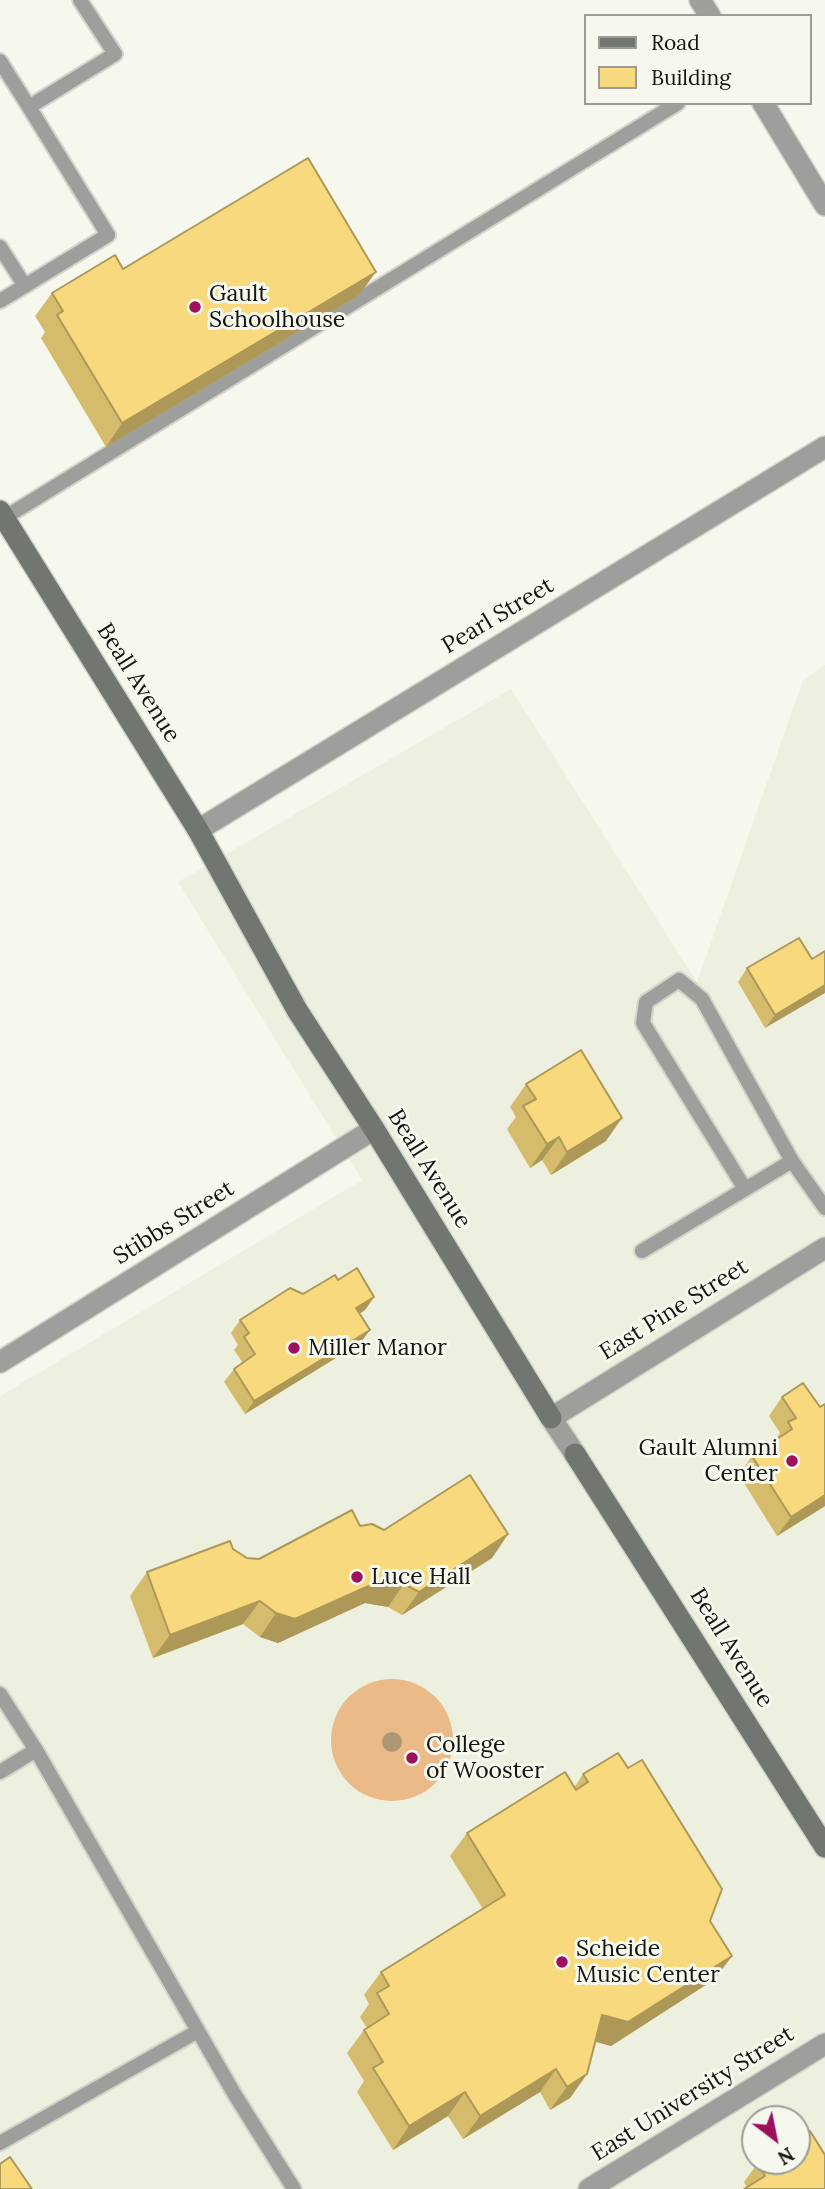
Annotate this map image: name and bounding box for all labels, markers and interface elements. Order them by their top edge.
legend [584,14,811,105]
text: Road [651,29,700,56]
text: Building [651,64,731,91]
place label: Gault Schoolhouse [209,280,345,334]
marker: Gault Schoolhouse [187,299,203,315]
street label: Pearl Street [437,572,559,660]
street label: Beall Avenue [90,618,186,748]
street label: Beall Avenue [381,1104,477,1234]
street label: Stibbs Street [109,1175,239,1271]
street label: East Pine Street [595,1253,753,1367]
place label: Miller Manor [308,1334,447,1362]
marker: Miller Manor [286,1340,302,1356]
place label: Gault Alumni Center [638,1434,778,1488]
marker: Gault Alumni Center [784,1453,800,1469]
place label: Luce Hall [371,1563,471,1591]
marker: Luce Hall [349,1569,365,1585]
street label: Beall Avenue [683,1583,779,1713]
place label: College of Wooster [426,1731,544,1785]
marker: College of Wooster [404,1750,420,1766]
place label: Scheide Music Center [576,1935,720,1989]
marker: Scheide Music Center [554,1954,570,1970]
street label: East University Street [587,2020,799,2168]
north arrow [741,2105,811,2175]
text: N [773,2142,799,2170]

